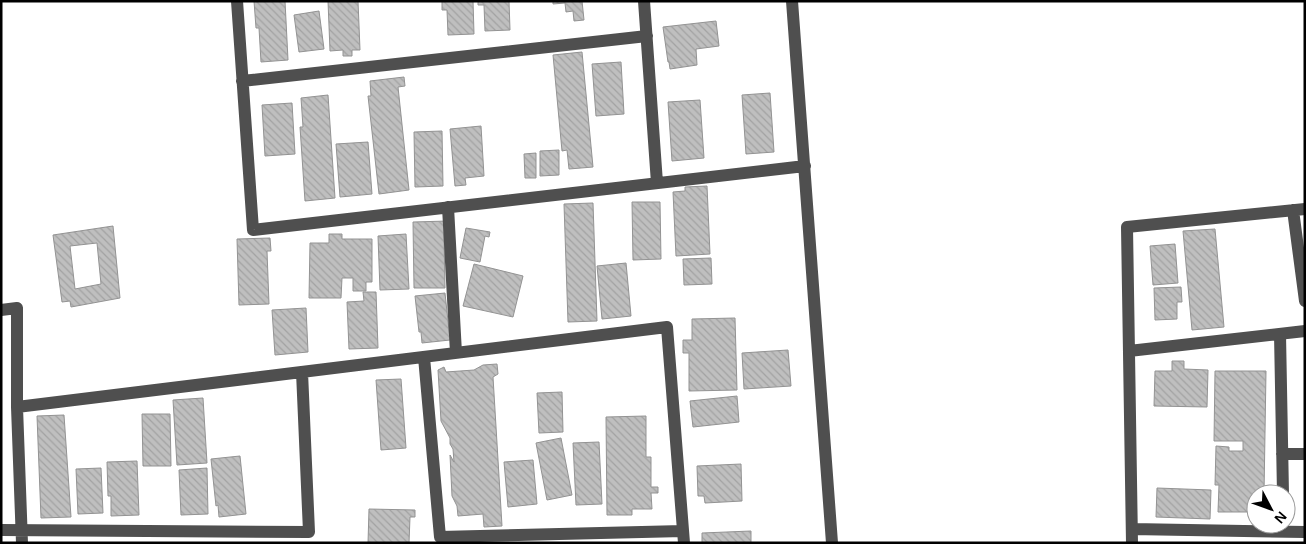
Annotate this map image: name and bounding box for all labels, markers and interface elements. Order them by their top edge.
north arrow [1246,484,1296,534]
text: N [1271,508,1290,527]

